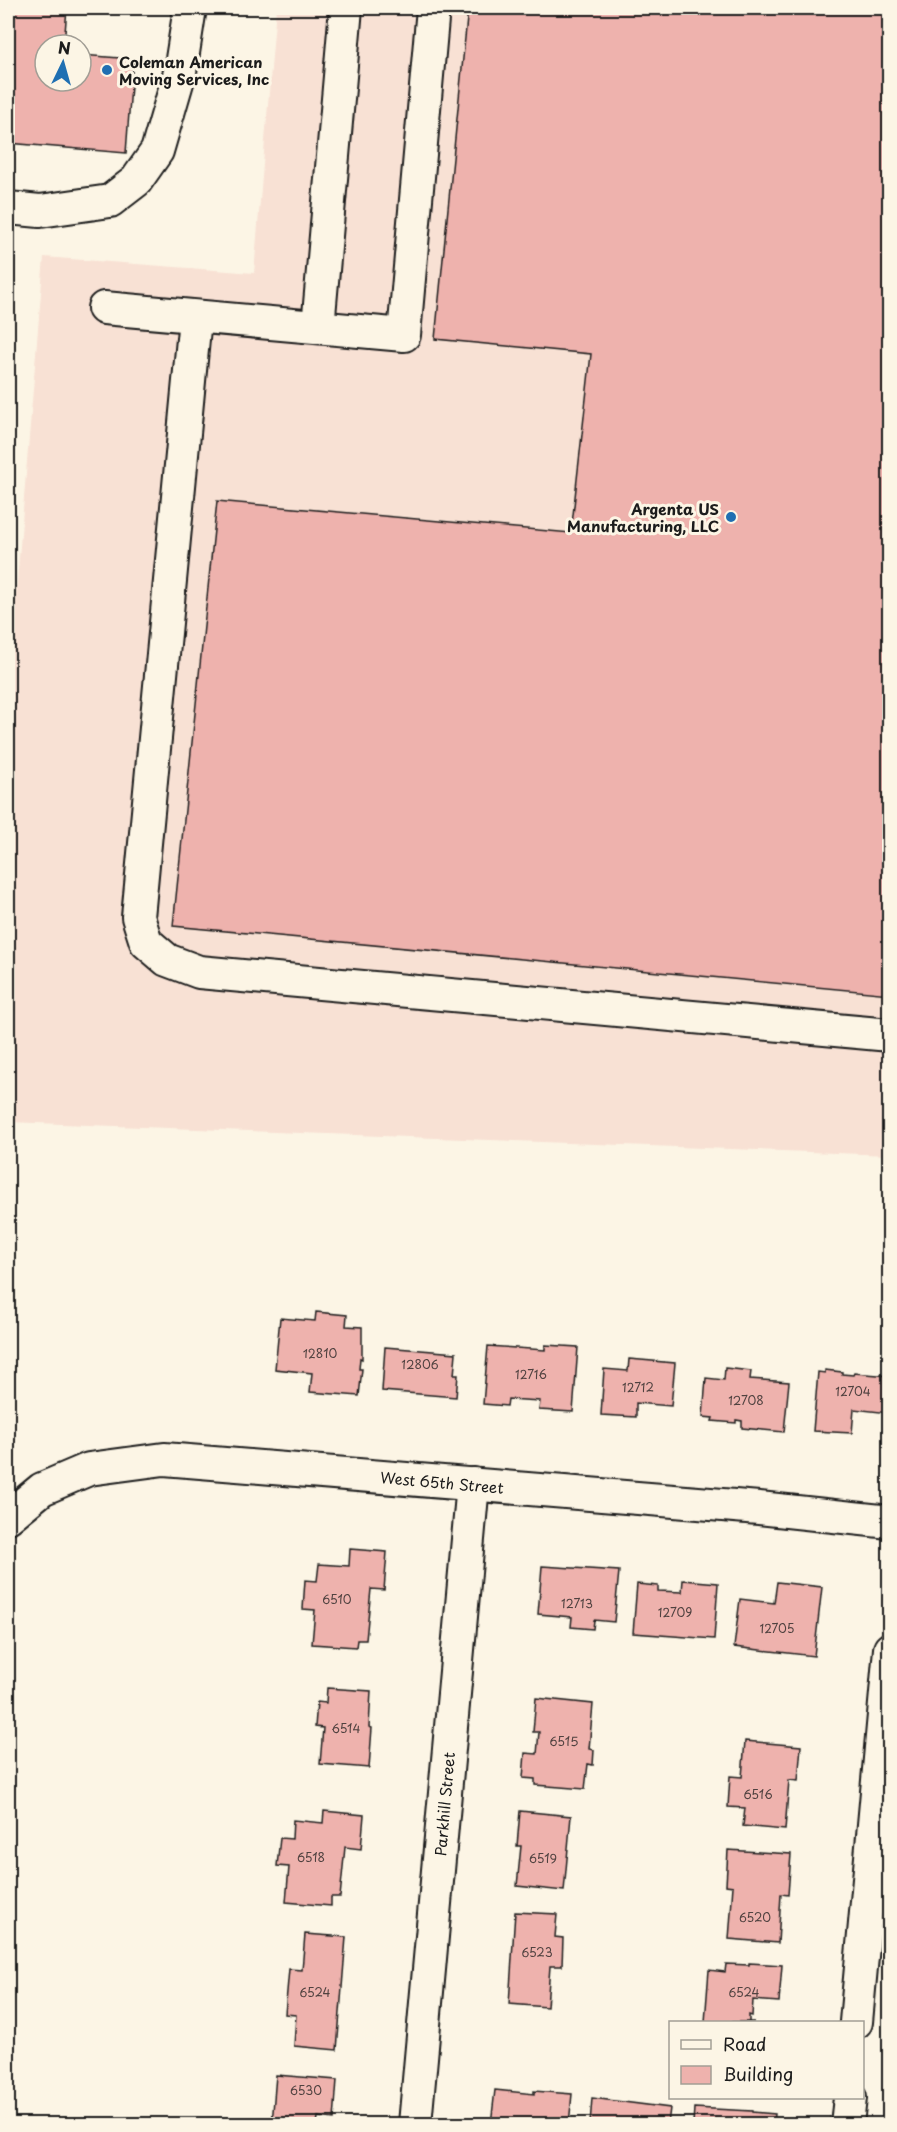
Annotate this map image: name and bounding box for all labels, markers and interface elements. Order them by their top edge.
north arrow [33,33,93,93]
text: N [57,35,72,60]
place label: Coleman American Moving Services, Inc [119,50,269,90]
marker: Coleman American Moving Services, Inc [100,63,114,77]
place label: Argenta US Manufacturing, LLC [567,497,719,537]
marker: Argenta US Manufacturing, LLC [724,510,738,524]
house number: 12810 [303,1344,338,1362]
house number: 12806 [401,1355,439,1373]
house number: 12716 [515,1365,547,1383]
house number: 12712 [622,1378,654,1396]
house number: 12704 [835,1382,871,1400]
house number: 12708 [728,1391,764,1409]
street label: West 65th Street [379,1465,505,1499]
house number: 6510 [322,1590,352,1608]
house number: 12713 [561,1594,593,1612]
house number: 12709 [658,1603,692,1621]
house number: 12705 [759,1619,795,1637]
house number: 6514 [332,1719,361,1737]
house number: 6515 [550,1732,578,1750]
street label: Parkhill Street [428,1751,460,1857]
house number: 6516 [743,1785,773,1803]
house number: 6518 [297,1848,325,1866]
house number: 6519 [529,1849,557,1867]
house number: 6520 [739,1908,771,1926]
house number: 6523 [521,1943,553,1961]
house number: 6524 [299,1983,331,2001]
house number: 6524 [728,1983,760,2001]
legend [669,2021,864,2099]
text: Road [723,2030,767,2057]
text: Building [723,2060,793,2087]
house number: 6530 [290,2081,322,2099]

